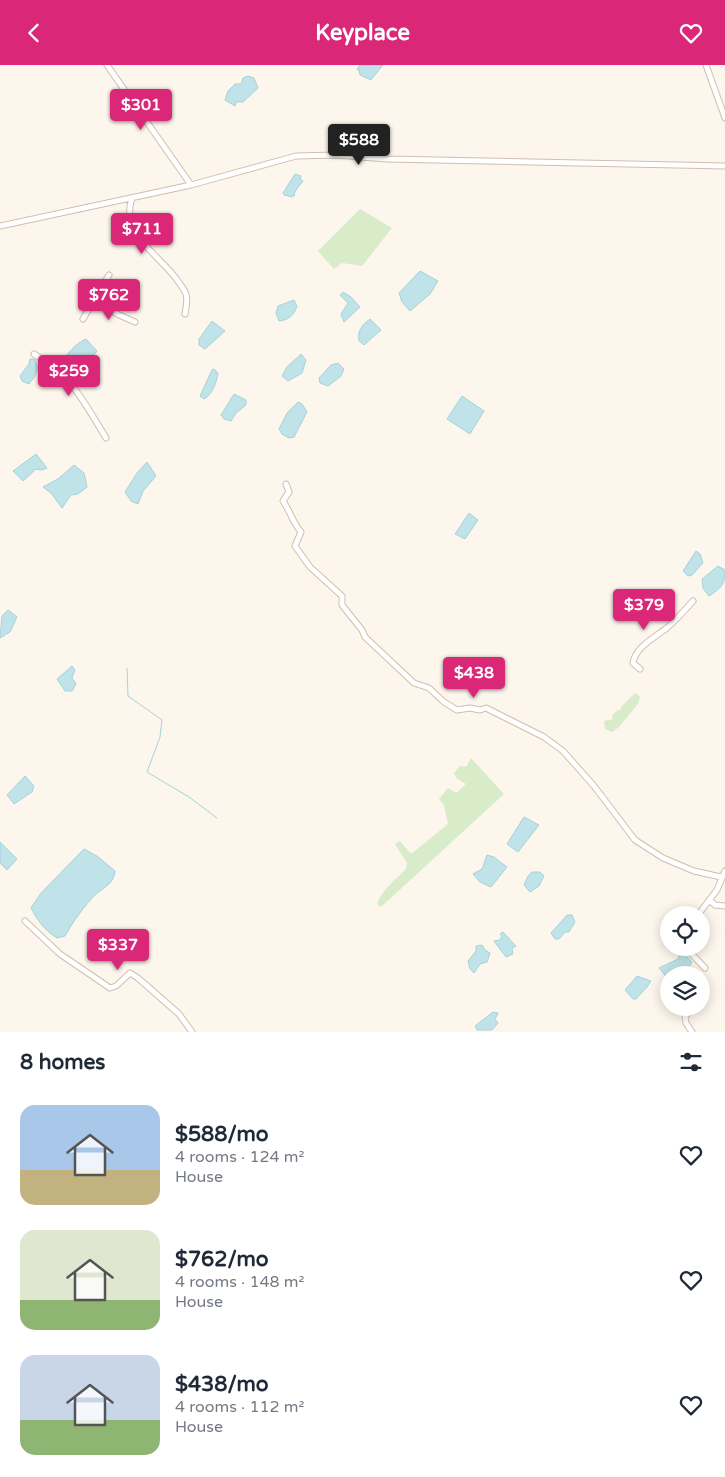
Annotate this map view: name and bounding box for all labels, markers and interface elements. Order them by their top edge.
icon: back [20,19,48,47]
icon: heart [677,19,705,47]
text: Keyplace [315,20,410,46]
pin: $301 [111,88,171,131]
text: $301 [121,95,161,115]
pin: $588 [329,123,389,166]
text: $588 [339,130,379,150]
pin: $711 [112,213,172,255]
text: $711 [122,219,162,239]
pin: $762 [79,279,139,321]
text: $762 [89,285,129,305]
pin: $259 [39,355,99,397]
text: $259 [49,361,89,381]
pin: $379 [614,589,674,631]
text: $379 [624,595,664,615]
pin: $438 [444,657,504,699]
text: $438 [454,663,494,683]
map controls [660,906,710,1016]
button: locate [660,906,710,956]
pin: $337 [88,929,148,971]
text: $337 [98,935,138,955]
button: layers [660,966,710,1016]
icon: filters [677,1048,705,1076]
text: 8 homes [20,1050,105,1075]
text: $588/mo [175,1122,269,1147]
icon: home [60,1125,120,1185]
icon: heart [677,1141,705,1169]
text: 4 rooms · 124 m² [175,1147,304,1167]
text: House [175,1167,223,1187]
text: $762/mo [175,1247,269,1272]
icon: home [60,1250,120,1310]
icon: heart [677,1266,705,1294]
text: 4 rooms · 148 m² [175,1272,304,1292]
text: House [175,1292,223,1312]
text: $438/mo [175,1372,269,1397]
icon: home [60,1375,120,1435]
icon: heart [677,1391,705,1419]
text: 4 rooms · 112 m² [175,1397,304,1417]
text: House [175,1417,223,1437]

